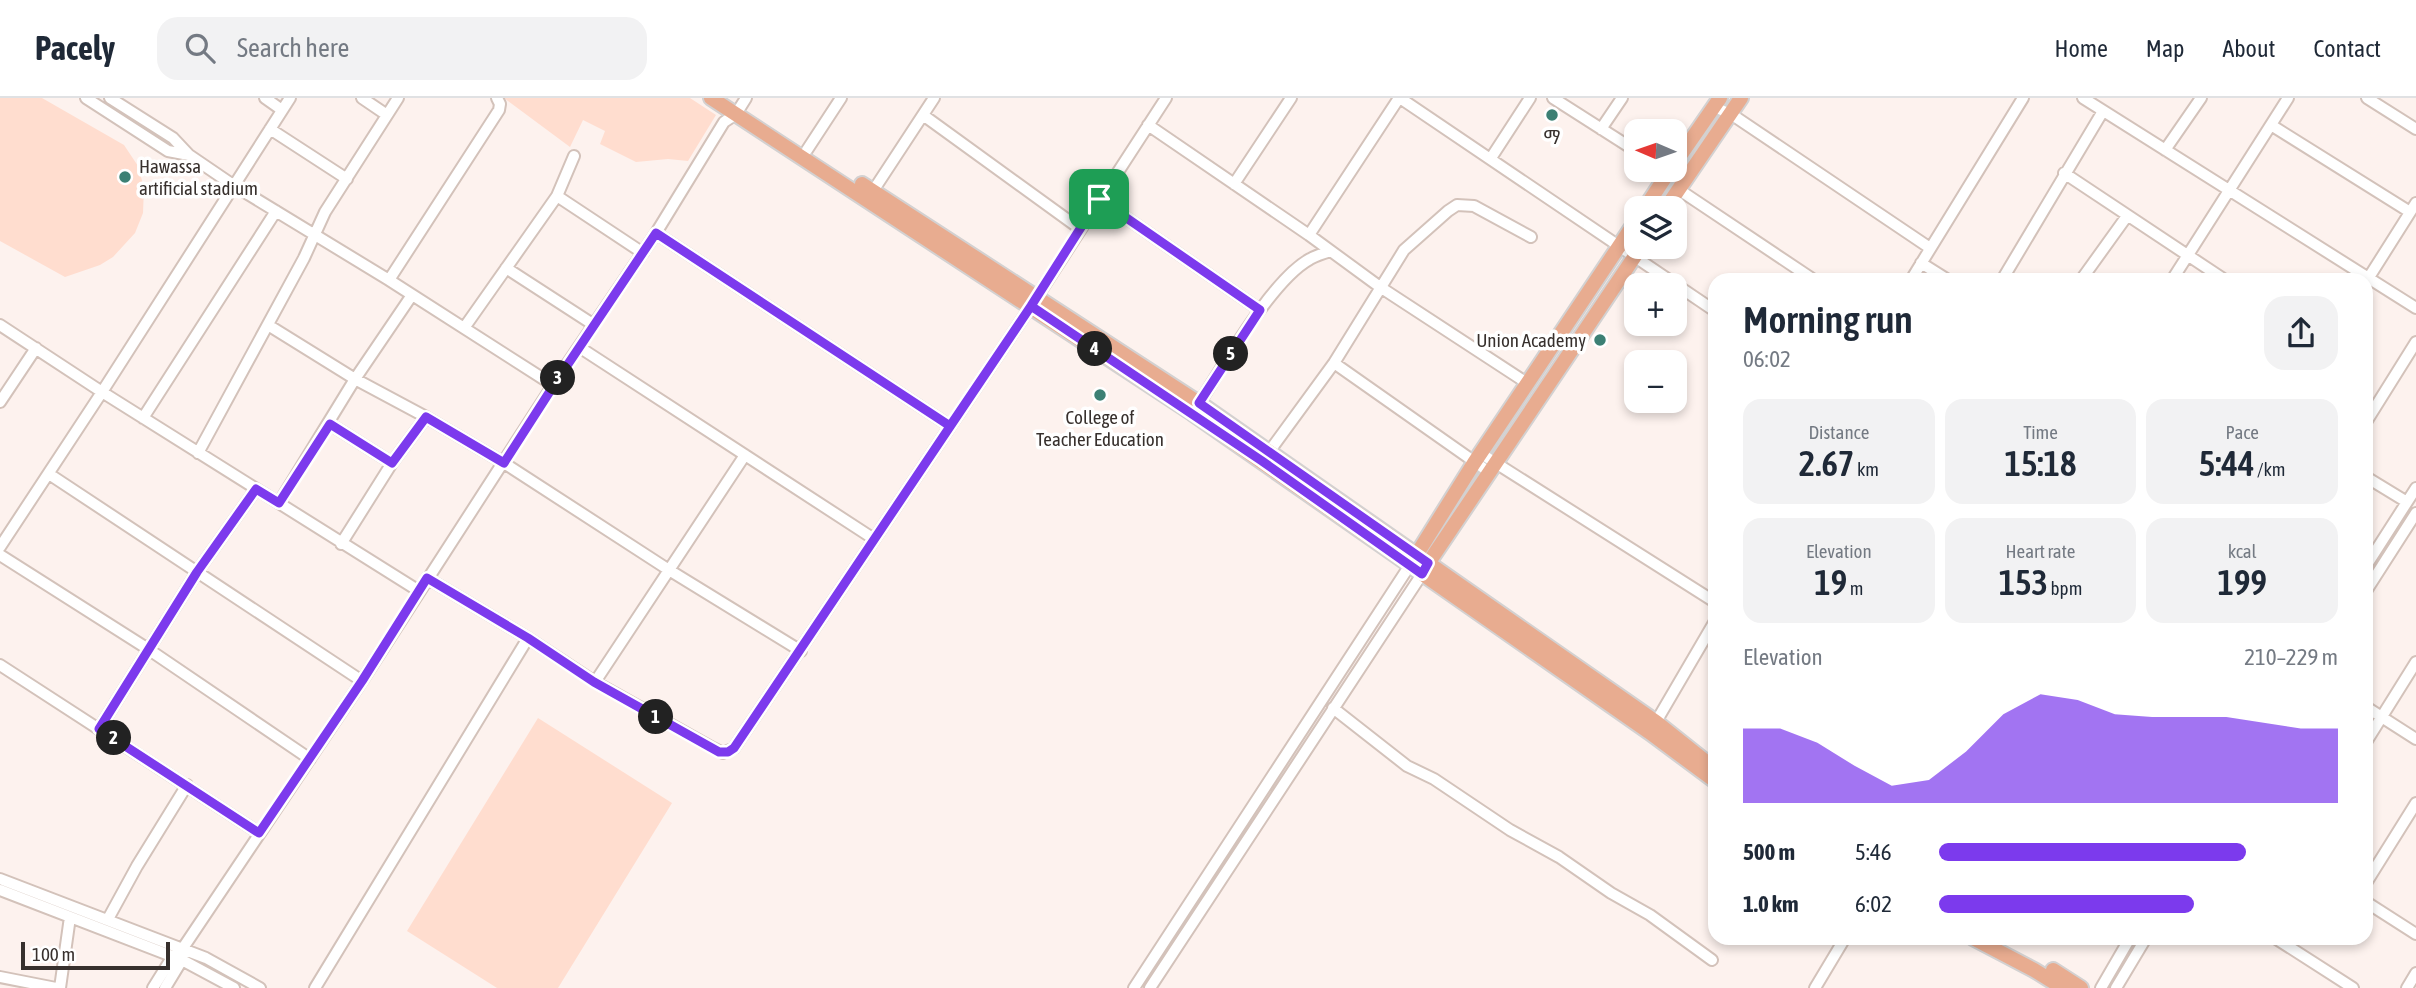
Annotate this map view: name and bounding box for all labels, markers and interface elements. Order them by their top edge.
search box [157,17,647,80]
text: Pacely [35,29,115,67]
icon: search [181,29,219,67]
text: Search here [237,33,349,63]
text: Home [2054,35,2108,62]
text: Map [2146,35,2184,62]
text: About [2222,35,2275,62]
text: Contact [2313,35,2381,62]
marker: ማ [1544,107,1560,123]
north arrow [1624,119,1687,182]
map controls [1624,119,1687,413]
place label: ማ [1544,126,1561,148]
place label: Hawassa artificial stadium [139,155,258,199]
marker: Hawassa artificial stadium [117,169,133,185]
pin [1069,169,1129,229]
icon: arrive [1080,180,1118,218]
button: layers [1624,196,1687,259]
button: + [1624,273,1687,336]
button: share [2264,296,2338,370]
text: Morning run [1743,298,1913,341]
place label: Union Academy [1476,329,1586,351]
pin: 4 [1078,331,1112,366]
marker: Union Academy [1592,332,1608,348]
pin: 5 [1214,336,1248,372]
text: 4 [1090,337,1099,359]
text: 5 [1226,342,1235,364]
text: 06:02 [1743,346,1791,372]
button: − [1624,350,1687,413]
pin: 3 [540,360,576,396]
text: 3 [553,366,562,388]
marker: College of Teacher Education [1092,387,1108,403]
place label: College of Teacher Education [1036,406,1164,450]
text: Distance [1808,421,1869,443]
text: Time [2023,421,2058,443]
text: Pace [2225,421,2259,443]
text: 2.67 [1799,443,1854,483]
text: 15:18 [2004,443,2077,483]
text: 5:44 [2199,443,2254,483]
text: km [1854,458,1879,480]
text: /km [2254,458,2286,480]
text: Elevation [1806,540,1872,562]
text: Heart rate [2006,540,2075,562]
text: kcal [2228,540,2257,562]
text: 19 [1814,562,1847,602]
text: 153 [1999,562,2048,602]
text: 199 [2217,562,2267,602]
text: m [1847,577,1863,599]
text: bpm [2048,577,2082,599]
text: Elevation [1743,644,1823,670]
text: 210–229 m [2244,644,2338,670]
pin: 1 [638,700,674,734]
text: 1 [651,705,660,727]
pin: 2 [96,720,132,756]
text: 2 [109,726,118,748]
text: 500 m [1743,839,1795,865]
text: 5:46 [1855,839,1892,865]
text: 1.0 km [1743,891,1799,917]
text: 6:02 [1855,891,1892,917]
scale bar [21,939,170,971]
text: 100 m [32,943,75,965]

